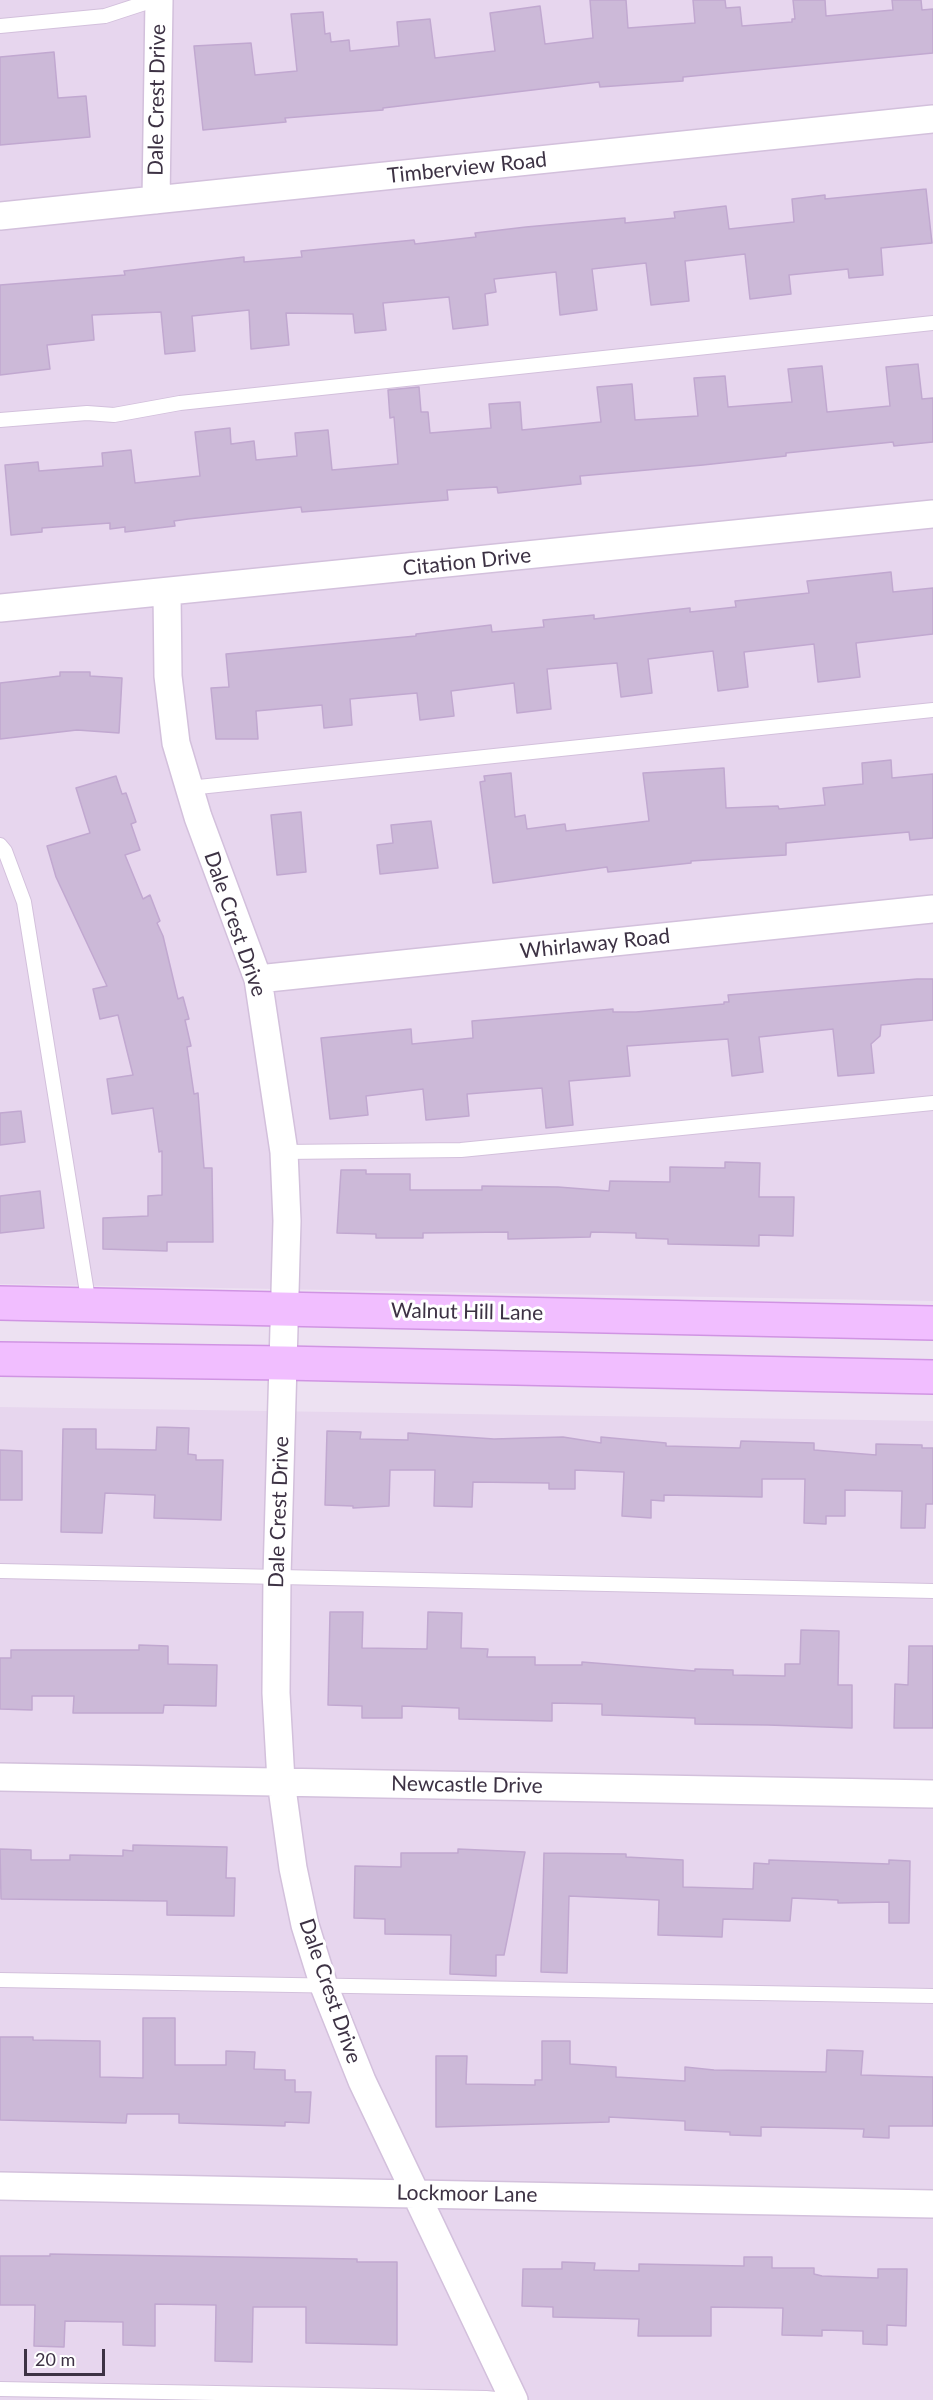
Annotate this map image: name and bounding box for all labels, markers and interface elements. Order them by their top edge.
street label: Dale Crest Drive [143,24,171,176]
street label: Timberview Road [386,147,548,189]
street label: Citation Drive [402,543,532,581]
street label: Dale Crest Drive [198,848,272,1000]
street label: Whirlaway Road [519,924,671,964]
street label: Walnut Hill Lane [391,1298,543,1326]
street label: Dale Crest Drive [264,1436,294,1588]
street label: Newcastle Drive [391,1771,543,1799]
street label: Dale Crest Drive [293,1915,367,2067]
street label: Lockmoor Lane [396,2180,538,2208]
scale bar [27,2337,108,2375]
text: 20 m [35,2348,75,2370]

